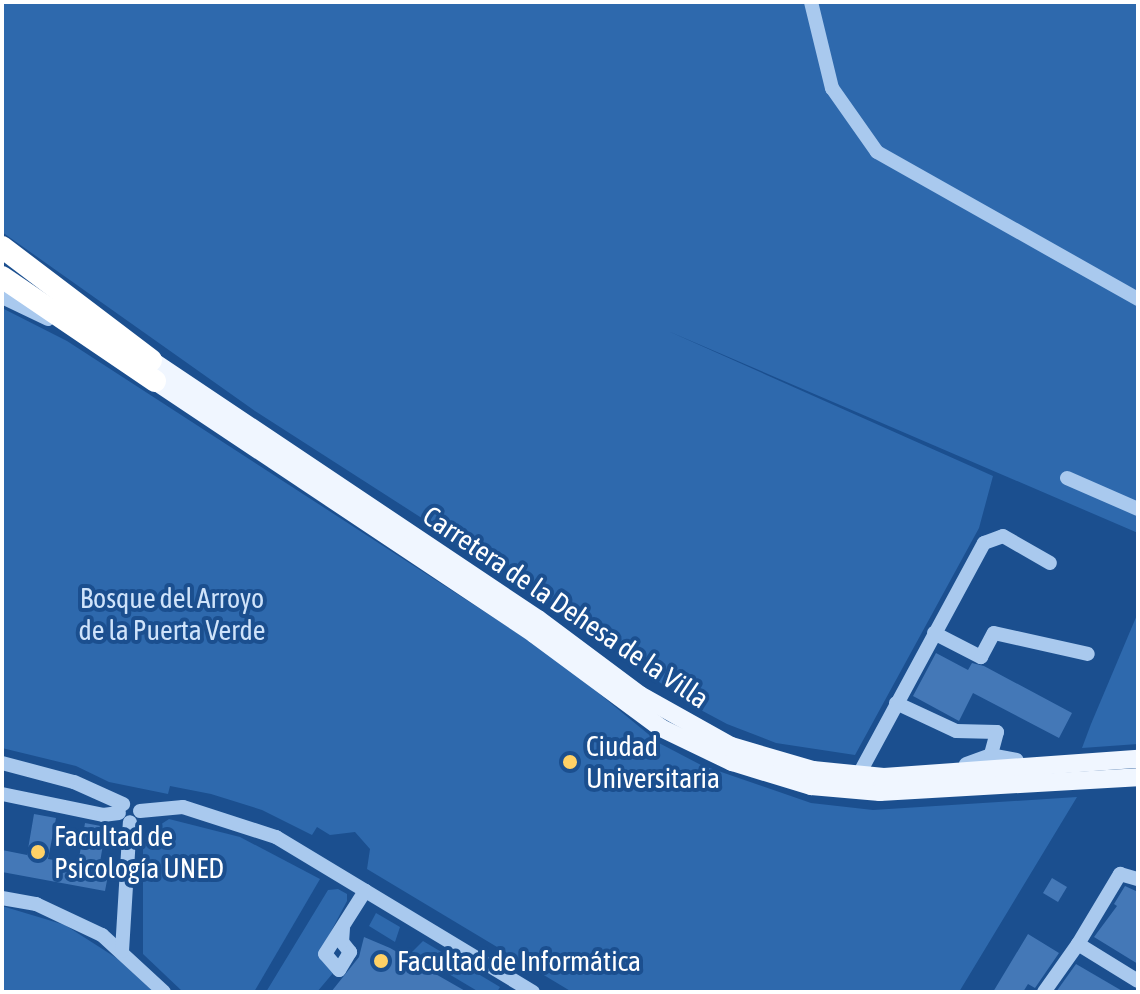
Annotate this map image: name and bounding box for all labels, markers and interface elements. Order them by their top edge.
street label: Carretera de la Dehesa de la Villa [417,499,715,715]
park label: Bosque del Arroyo de la Puerta Verde [79,581,265,647]
place label: Ciudad Universitaria [586,729,720,795]
marker: Ciudad Universitaria [561,753,579,771]
place label: Facultad de Psicología UNED [54,819,224,885]
marker: Facultad de Psicología UNED [29,843,47,861]
place label: Facultad de Informática [397,944,641,978]
marker: Facultad de Informática [372,952,390,970]

